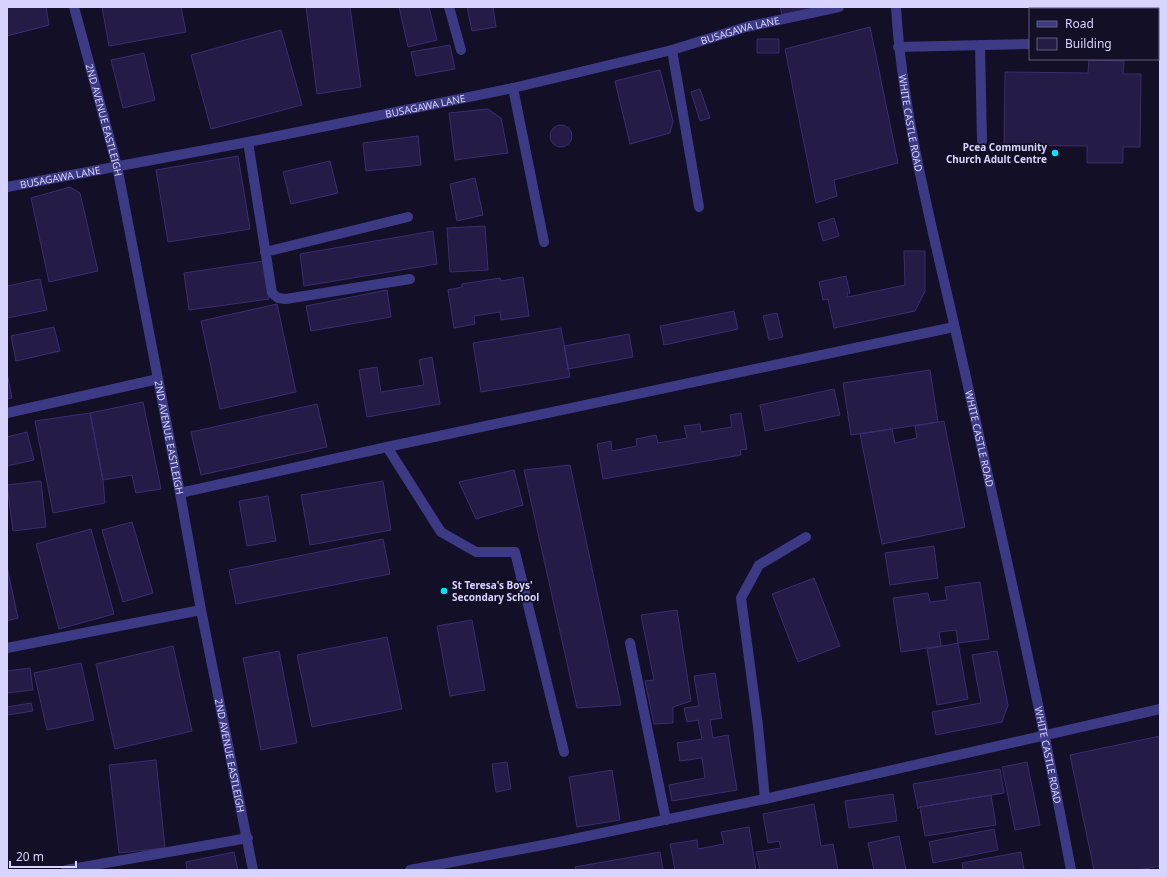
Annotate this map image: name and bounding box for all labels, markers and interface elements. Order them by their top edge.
legend [1029,8,1159,60]
street label: BUSAGAWA LANE [699,13,781,48]
text: Road [1065,15,1094,32]
text: Building [1065,35,1112,52]
street label: 2ND AVENUE EASTLEIGH [83,62,126,177]
street label: WHITE CASTLE ROAD [896,73,926,173]
street label: BUSAGAWA LANE [384,91,467,121]
place label: Pcea Community Church Adult Centre [946,140,1047,166]
marker: Pcea Community Church Adult Centre [1050,148,1060,158]
street label: BUSAGAWA LANE [19,163,101,191]
street label: 2ND AVENUE EASTLEIGH [151,379,187,495]
street label: WHITE CASTLE ROAD [962,389,997,488]
place label: St Teresa's Boys' Secondary School [452,578,539,604]
marker: St Teresa's Boys' Secondary School [439,586,449,596]
street label: 2ND AVENUE EASTLEIGH [212,697,248,814]
street label: WHITE CASTLE ROAD [1032,705,1065,805]
scale bar [10,843,76,869]
text: 20 m [16,848,44,865]

